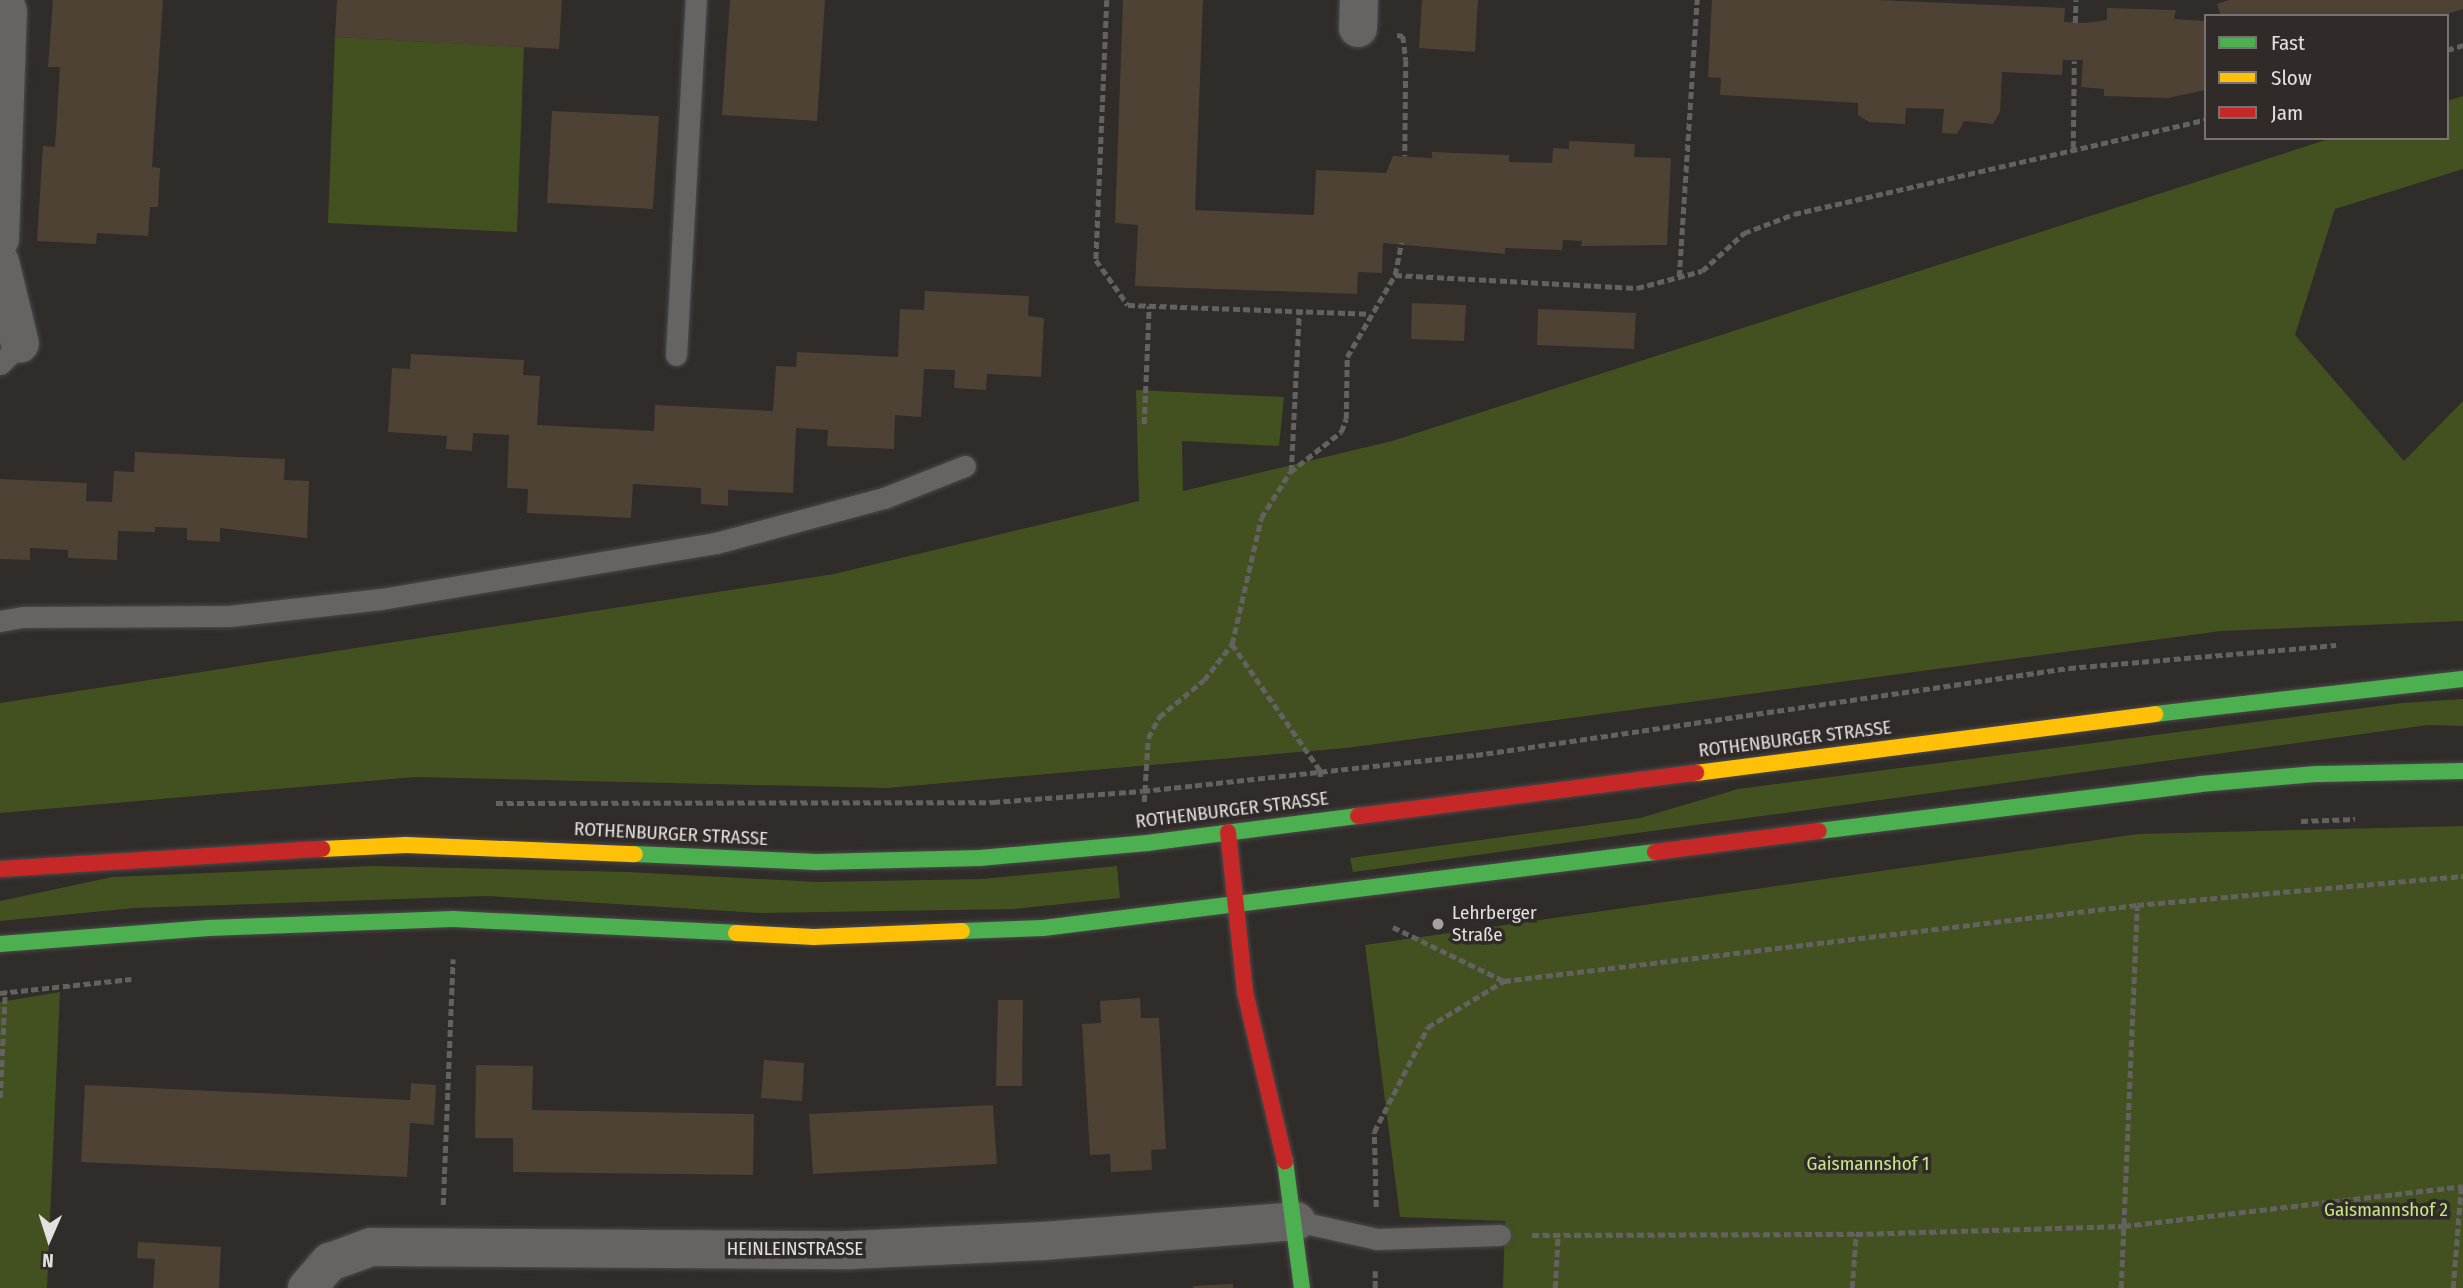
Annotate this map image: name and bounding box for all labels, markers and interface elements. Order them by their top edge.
legend [2204,14,2449,140]
text: Fast [2271,30,2305,56]
text: Slow [2271,65,2312,91]
text: Jam [2271,100,2303,126]
street label: ROTHENBURGER STRASSE [1697,716,1893,762]
street label: ROTHENBURGER STRASSE [1134,787,1330,833]
street label: ROTHENBURGER STRASSE [573,818,769,850]
place label: Lehrberger Straße [1452,902,1537,946]
marker: Lehrberger Straße [1430,916,1446,932]
park label: Gaismannshof 1 [1807,1153,1929,1175]
park label: Gaismannshof 2 [2324,1199,2448,1221]
north arrow [14,1204,84,1274]
street label: HEINLEINSTRASSE [727,1238,863,1260]
text: N [42,1249,54,1272]

